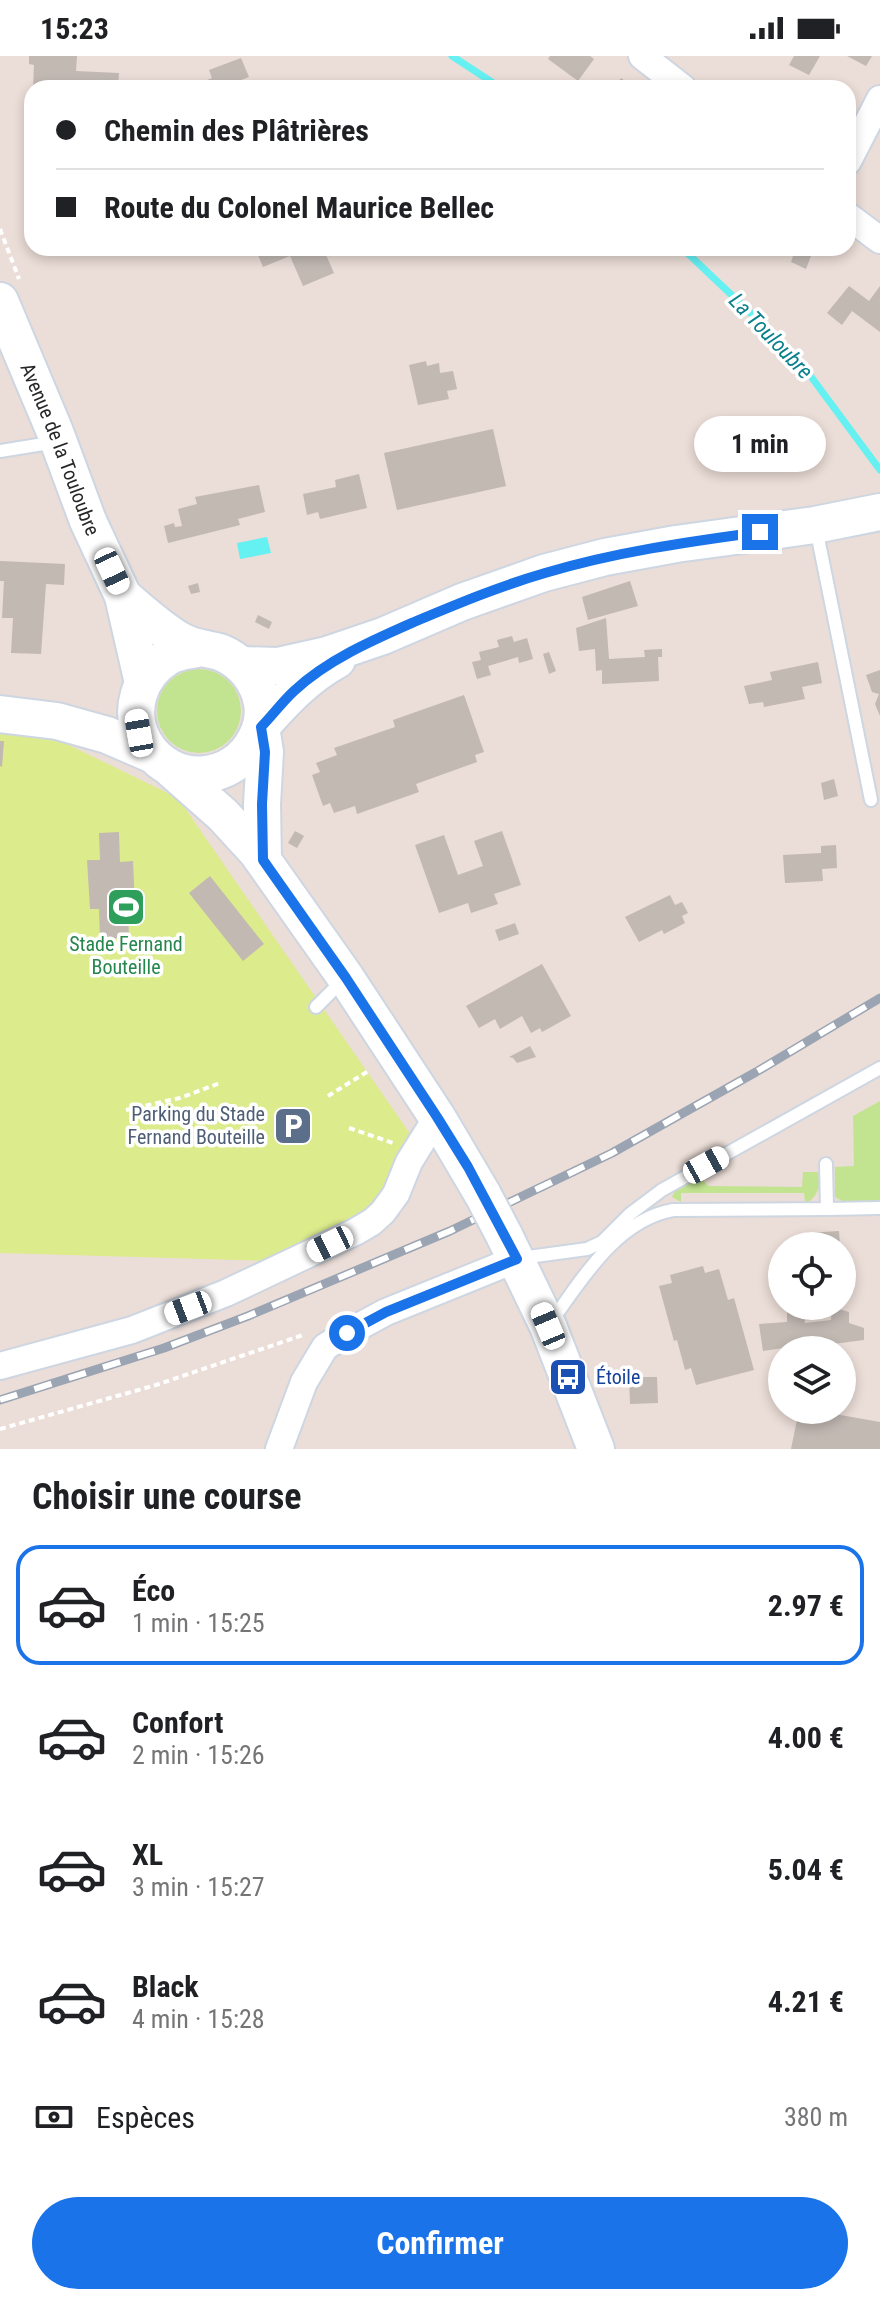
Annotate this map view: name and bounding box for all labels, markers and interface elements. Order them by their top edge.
text: 15:23 [40,11,109,46]
text: Chemin des Plâtrières [104,113,369,148]
text: Route du Colonel Maurice Bellec [104,190,494,225]
water label: La Touloubre [724,288,818,384]
street label: Avenue de la Touloubre [15,359,105,539]
callout: 1 min [694,416,826,472]
text: 1 min [731,429,789,459]
route end [742,514,778,550]
car [91,544,133,598]
car [123,707,155,759]
sports icon: Stade Fernand Bouteille [105,886,147,928]
place label: Stade Fernand Bouteille [69,932,183,979]
place label: Parking du Stade Fernand Bouteille [128,1102,265,1149]
parking icon: Parking du Stade Fernand Bouteille [272,1105,314,1147]
car [679,1143,733,1187]
car [303,1223,357,1265]
map controls [768,1232,856,1424]
button: locate [768,1232,856,1320]
car [161,1288,215,1328]
car [528,1299,568,1353]
route start [329,1315,365,1351]
button: layers [768,1336,856,1424]
bus stop icon: Étoile [547,1356,589,1398]
place label: Étoile [596,1365,640,1389]
text: Choisir une course [32,1476,301,1518]
icon: car [36,1569,108,1641]
text: Éco [132,1573,175,1608]
text: 2.97 € [768,1588,844,1623]
text: 1 min · 15:25 [132,1608,265,1638]
icon: car [36,1701,108,1773]
text: Confort [132,1705,223,1740]
text: 4.00 € [768,1720,844,1755]
text: 2 min · 15:26 [132,1740,265,1770]
icon: car [36,1833,108,1905]
text: XL [132,1837,163,1872]
text: 5.04 € [768,1852,844,1887]
text: 3 min · 15:27 [132,1872,265,1902]
icon: car [36,1965,108,2037]
text: Black [132,1969,199,2004]
text: 4.21 € [768,1984,844,2019]
text: 4 min · 15:28 [132,2004,265,2034]
icon: cash [32,2095,76,2139]
text: Espèces [96,2100,195,2135]
text: 380 m [784,2102,848,2132]
button: Confirmer [32,2197,848,2289]

